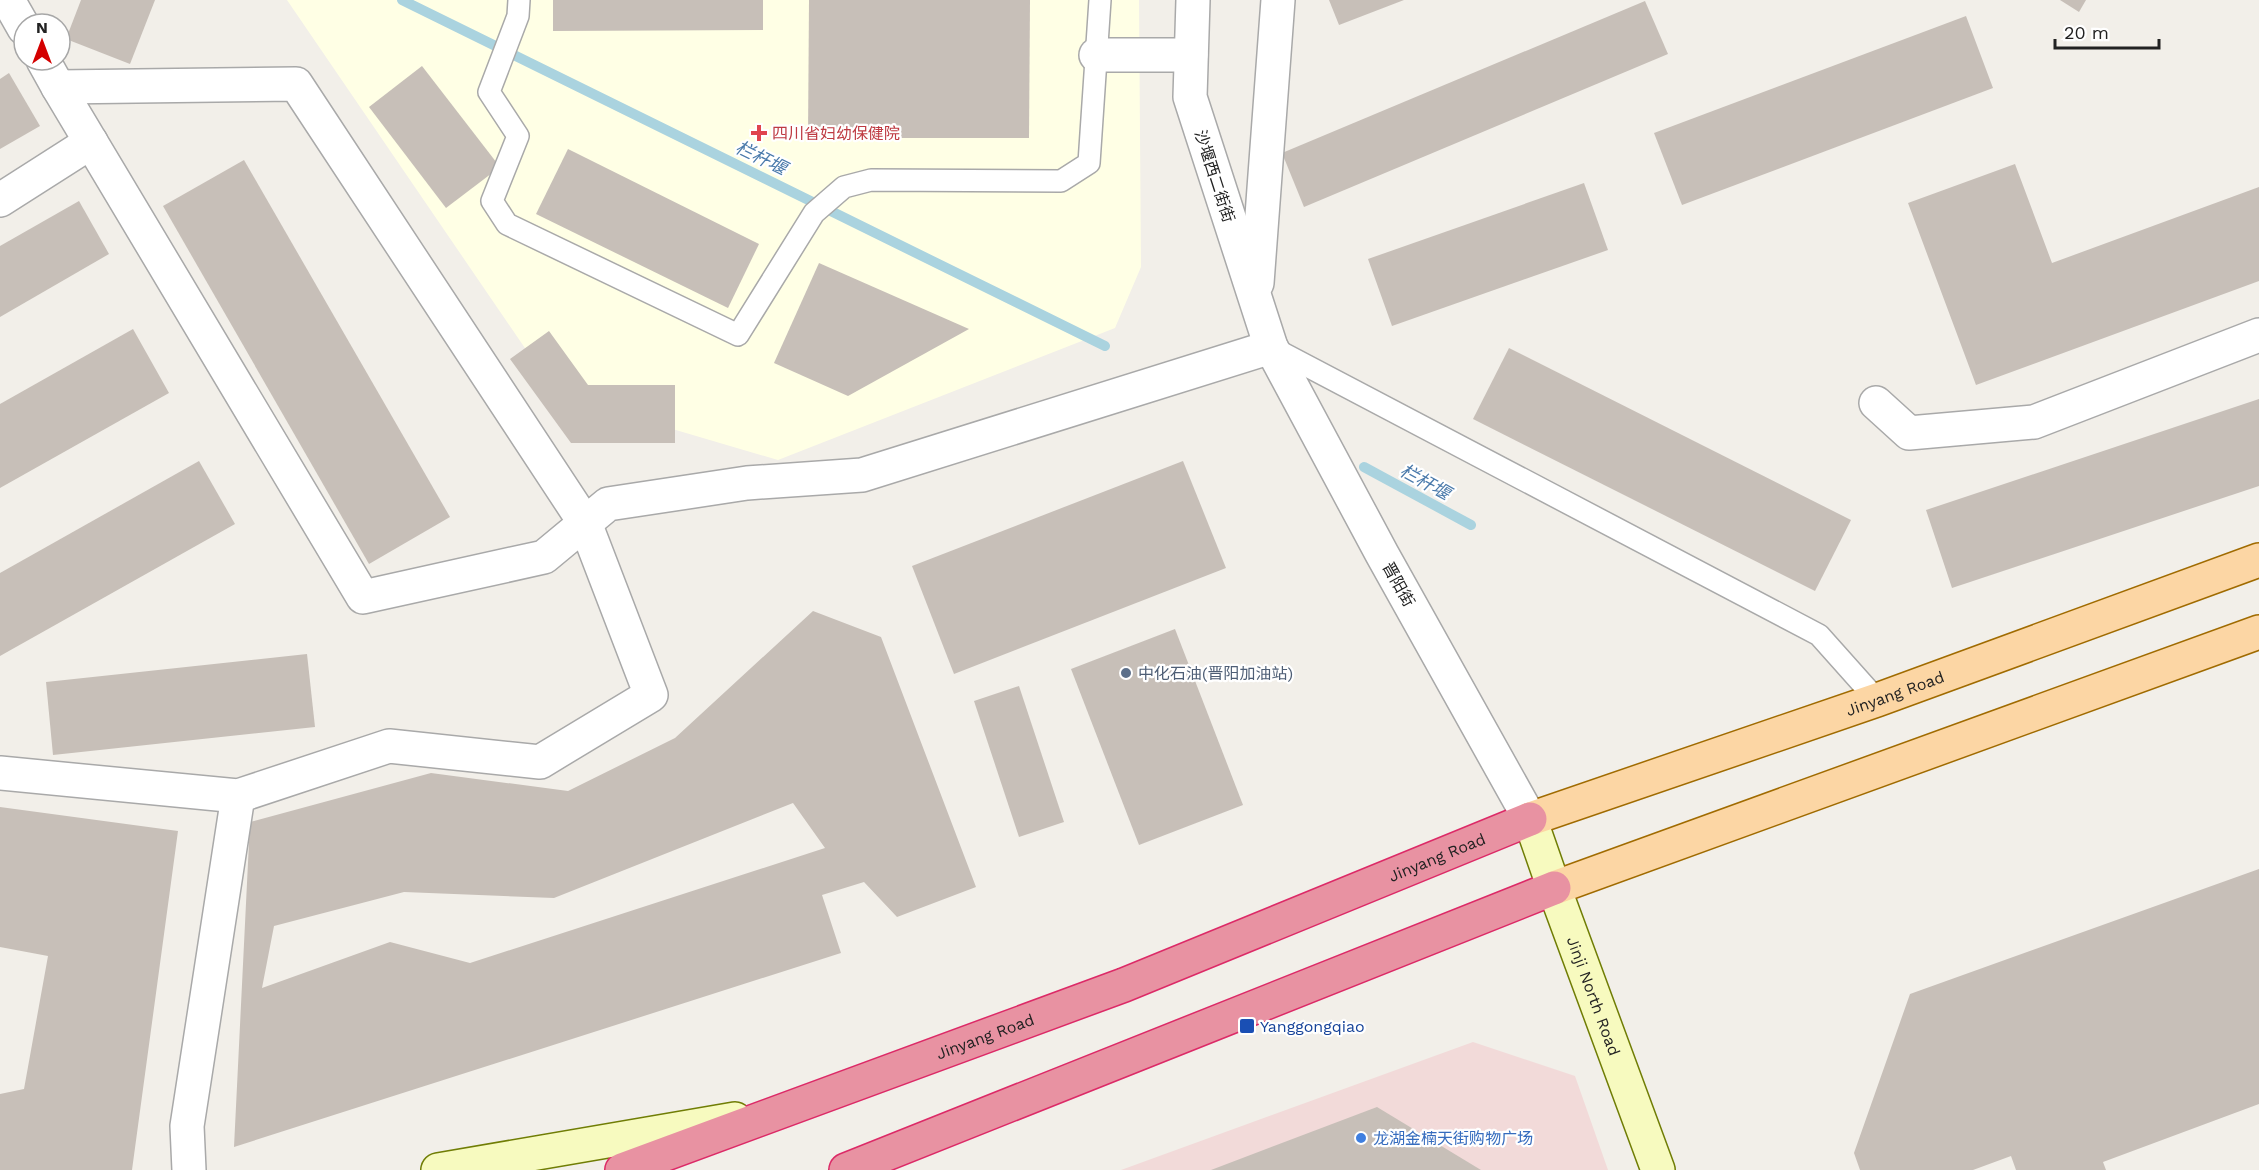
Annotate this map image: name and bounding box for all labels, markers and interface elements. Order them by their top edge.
north arrow [12,12,72,72]
scale bar [2055,12,2158,50]
text: N [36,18,48,37]
text: 20 m [2064,22,2109,43]
marker: 四川省妇幼保健院 [750,124,768,142]
place label: 四川省妇幼保健院 [772,124,900,143]
street label: 沙堰西二街街 [1191,128,1238,225]
water label: 栏杆堰 [732,136,793,180]
water label: 栏杆堰 [1397,459,1457,505]
street label: 晋阳街 [1379,559,1419,610]
place label: 中化石油(晋阳加油站) [1138,664,1293,683]
marker: 中化石油(晋阳加油站) [1119,666,1133,680]
street label: Jinyang Road [1843,667,1947,720]
street label: Jinyang Road [1386,829,1488,886]
street label: Jinji North Road [1563,934,1624,1058]
street label: Jinyang Road [934,1010,1037,1063]
marker: Yanggongqiao [1238,1017,1256,1035]
place label: Yanggongqiao [1260,1017,1365,1036]
place label: 龙湖金楠天街购物广场 [1373,1129,1533,1148]
marker: 龙湖金楠天街购物广场 [1354,1131,1368,1145]

